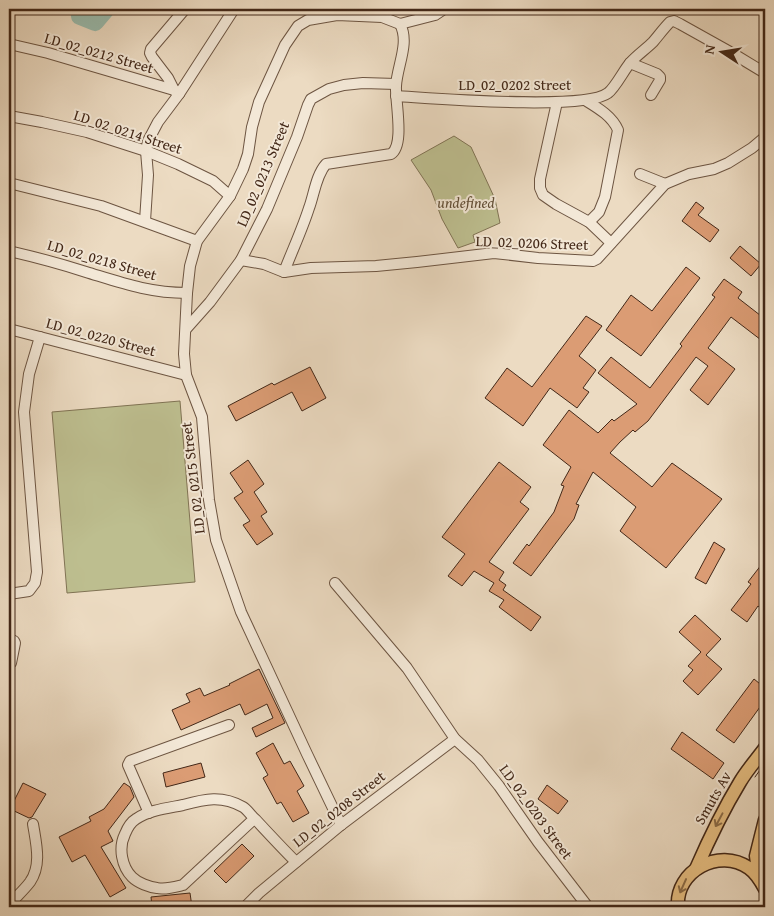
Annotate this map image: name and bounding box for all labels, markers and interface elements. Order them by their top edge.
street label: LD_02_0212 Street [42,27,157,78]
north arrow [696,28,746,78]
text: N [699,42,720,56]
street label: LD_02_0202 Street [459,74,572,95]
street label: LD_02_0214 Street [71,104,186,159]
street label: LD_02_0213 Street [231,117,295,230]
park label: undefined [437,192,495,213]
street label: LD_02_0206 Street [475,230,589,255]
street label: LD_02_0218 Street [45,234,160,285]
street label: LD_02_0220 Street [44,312,159,361]
street label: LD_02_0215 Street [175,420,210,535]
street label: LD_02_0203 Street [495,760,578,864]
street label: LD_02_0208 Street [288,765,390,852]
street label: Smuts Av [689,767,736,828]
one-way arrow [714,813,724,828]
one-way arrow [677,878,687,893]

